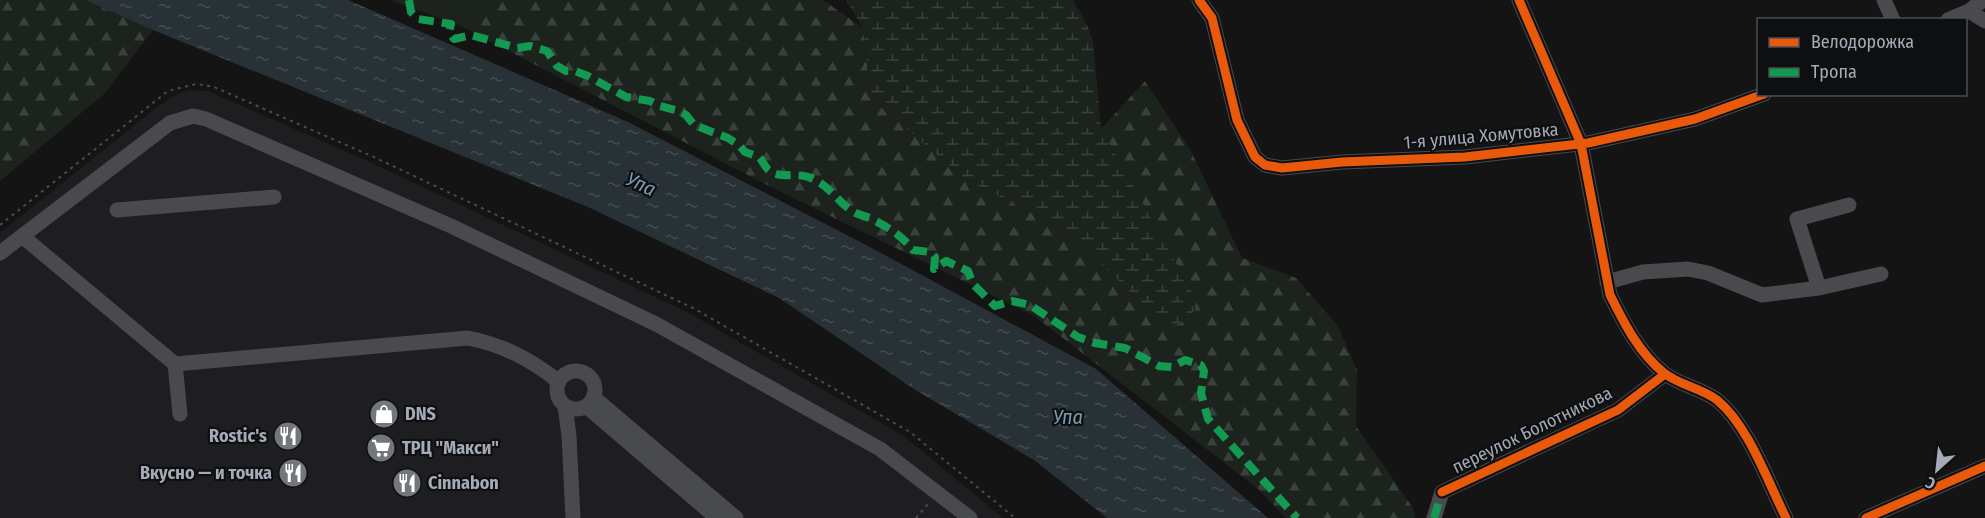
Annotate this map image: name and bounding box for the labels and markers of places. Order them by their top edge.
shop icon: DNS [368,398,400,430]
place label: DNS [405,403,436,425]
restaurant icon: Rostic's [272,420,304,452]
place label: Rostic's [209,425,267,447]
supermarket icon: ТРЦ "Макси" [365,432,397,464]
place label: ТРЦ "Макси" [402,437,499,459]
restaurant icon: Вкусно — и точка [277,457,309,489]
place label: Вкусно — и точка [140,462,272,484]
restaurant icon: Cinnabon [391,467,423,499]
place label: Cinnabon [428,472,499,494]

